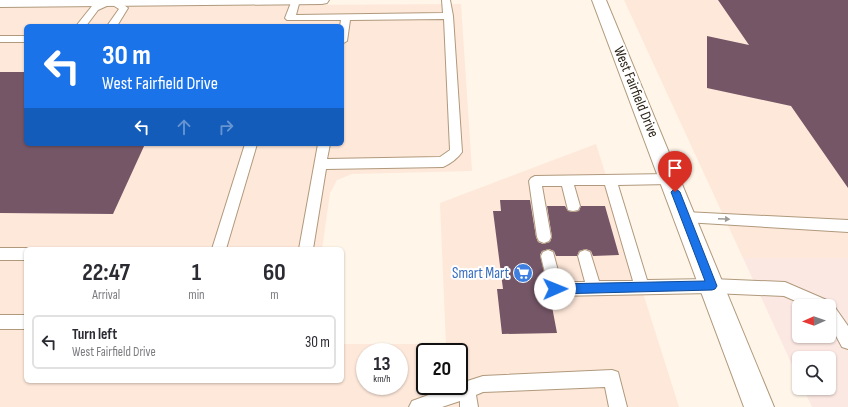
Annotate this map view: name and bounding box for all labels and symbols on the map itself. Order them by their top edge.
street label: West Fairfield Drive [609,44,663,140]
pin [658,151,692,192]
one-way arrow [718,216,730,223]
supermarket icon: Smart Mart [512,262,534,284]
place label: Smart Mart [452,264,509,283]
position arrow [534,268,576,310]
north arrow [792,299,836,343]
speed limit sign: 20 [416,343,468,395]

